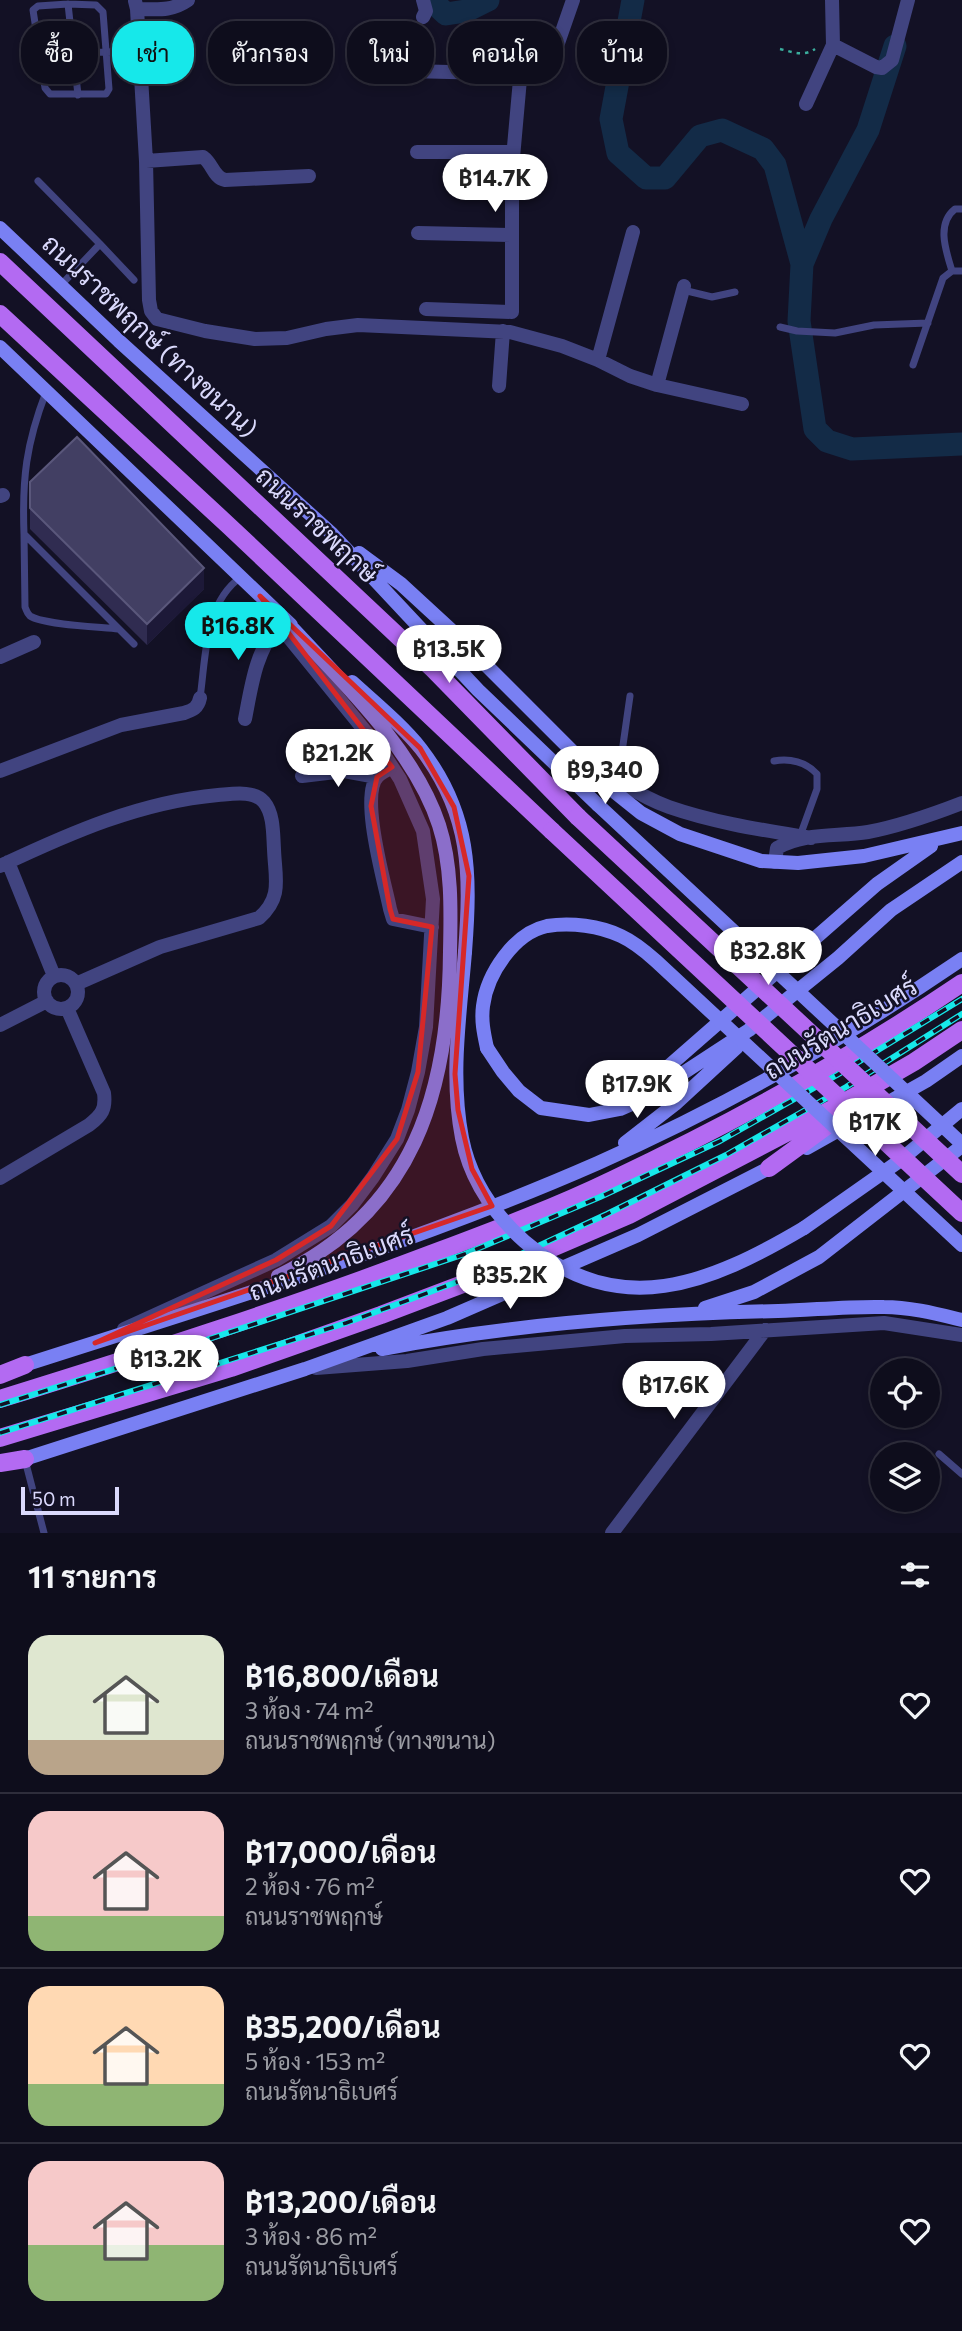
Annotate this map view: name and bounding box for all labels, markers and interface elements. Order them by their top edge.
chip: ซื้อ [21,21,98,84]
chip: เช่า [112,21,194,84]
chip: ตัวกรอง [208,21,333,84]
chip: ใหม่ [347,21,434,84]
chip: คอนโด [448,21,563,84]
chip: บ้าน [577,21,667,84]
pin: ฿14.7K [438,154,552,214]
text: ฿14.7K [459,163,531,191]
street label: ถนนราชพฤกษ์ (ทางขนาน) [35,227,265,444]
street label: ถนนราชพฤกษ์ [249,460,386,590]
pin: ฿16.8K [181,602,295,662]
text: ฿16.8K [201,611,275,639]
pin: ฿13.5K [392,626,506,685]
text: ฿13.5K [413,634,485,662]
pin: ฿21.2K [281,730,395,789]
text: ฿21.2K [302,738,374,766]
pin: ฿9,340 [548,746,662,806]
text: ฿9,340 [567,755,643,783]
pin: ฿32.8K [711,928,825,987]
text: ฿32.8K [730,936,806,964]
street label: ถนนรัตนาธิเบศร์ [758,969,922,1085]
pin: ฿17.9K [580,1060,694,1120]
text: ฿17.9K [601,1069,673,1097]
pin: ฿17K [834,1098,916,1158]
text: ฿17K [849,1107,901,1135]
street label: ถนนรัตนาธิเบศร์ [244,1218,418,1306]
pin: ฿35.2K [453,1252,567,1311]
text: ฿35.2K [472,1260,548,1288]
pin: ฿13.2K [109,1336,223,1395]
text: ฿13.2K [130,1344,202,1372]
map controls [870,1358,940,1512]
button: locate [870,1358,940,1428]
pin: ฿17.6K [617,1362,731,1421]
text: ฿17.6K [638,1370,710,1398]
button: layers [870,1442,940,1512]
scale bar [21,1484,119,1516]
text: 50 m [32,1487,76,1510]
icon: filters [896,1556,934,1594]
text: 11 รายการ [28,1557,157,1594]
text: ฿16,800/เดือน [245,1656,439,1693]
icon: home [84,1663,168,1747]
icon: heart [896,1686,934,1724]
text: 3 ห้อง · 74 m² [245,1696,374,1724]
text: ถนนราชพฤกษ์ (ทางขนาน) [245,1726,496,1754]
text: ฿17,000/เดือน [245,1832,436,1869]
icon: home [84,1839,168,1923]
icon: heart [896,1862,934,1900]
text: 2 ห้อง · 76 m² [245,1872,375,1900]
text: ถนนราชพฤกษ์ [245,1902,383,1930]
text: ฿35,200/เดือน [245,2007,441,2044]
icon: home [84,2014,168,2098]
icon: heart [896,2037,934,2075]
text: 5 ห้อง · 153 m² [245,2047,385,2075]
text: ถนนรัตนาธิเบศร์ [245,2077,398,2105]
text: ฿13,200/เดือน [245,2182,437,2219]
icon: home [84,2189,168,2273]
icon: heart [896,2212,934,2250]
text: 3 ห้อง · 86 m² [245,2222,377,2250]
text: ถนนรัตนาธิเบศร์ [245,2252,398,2280]

